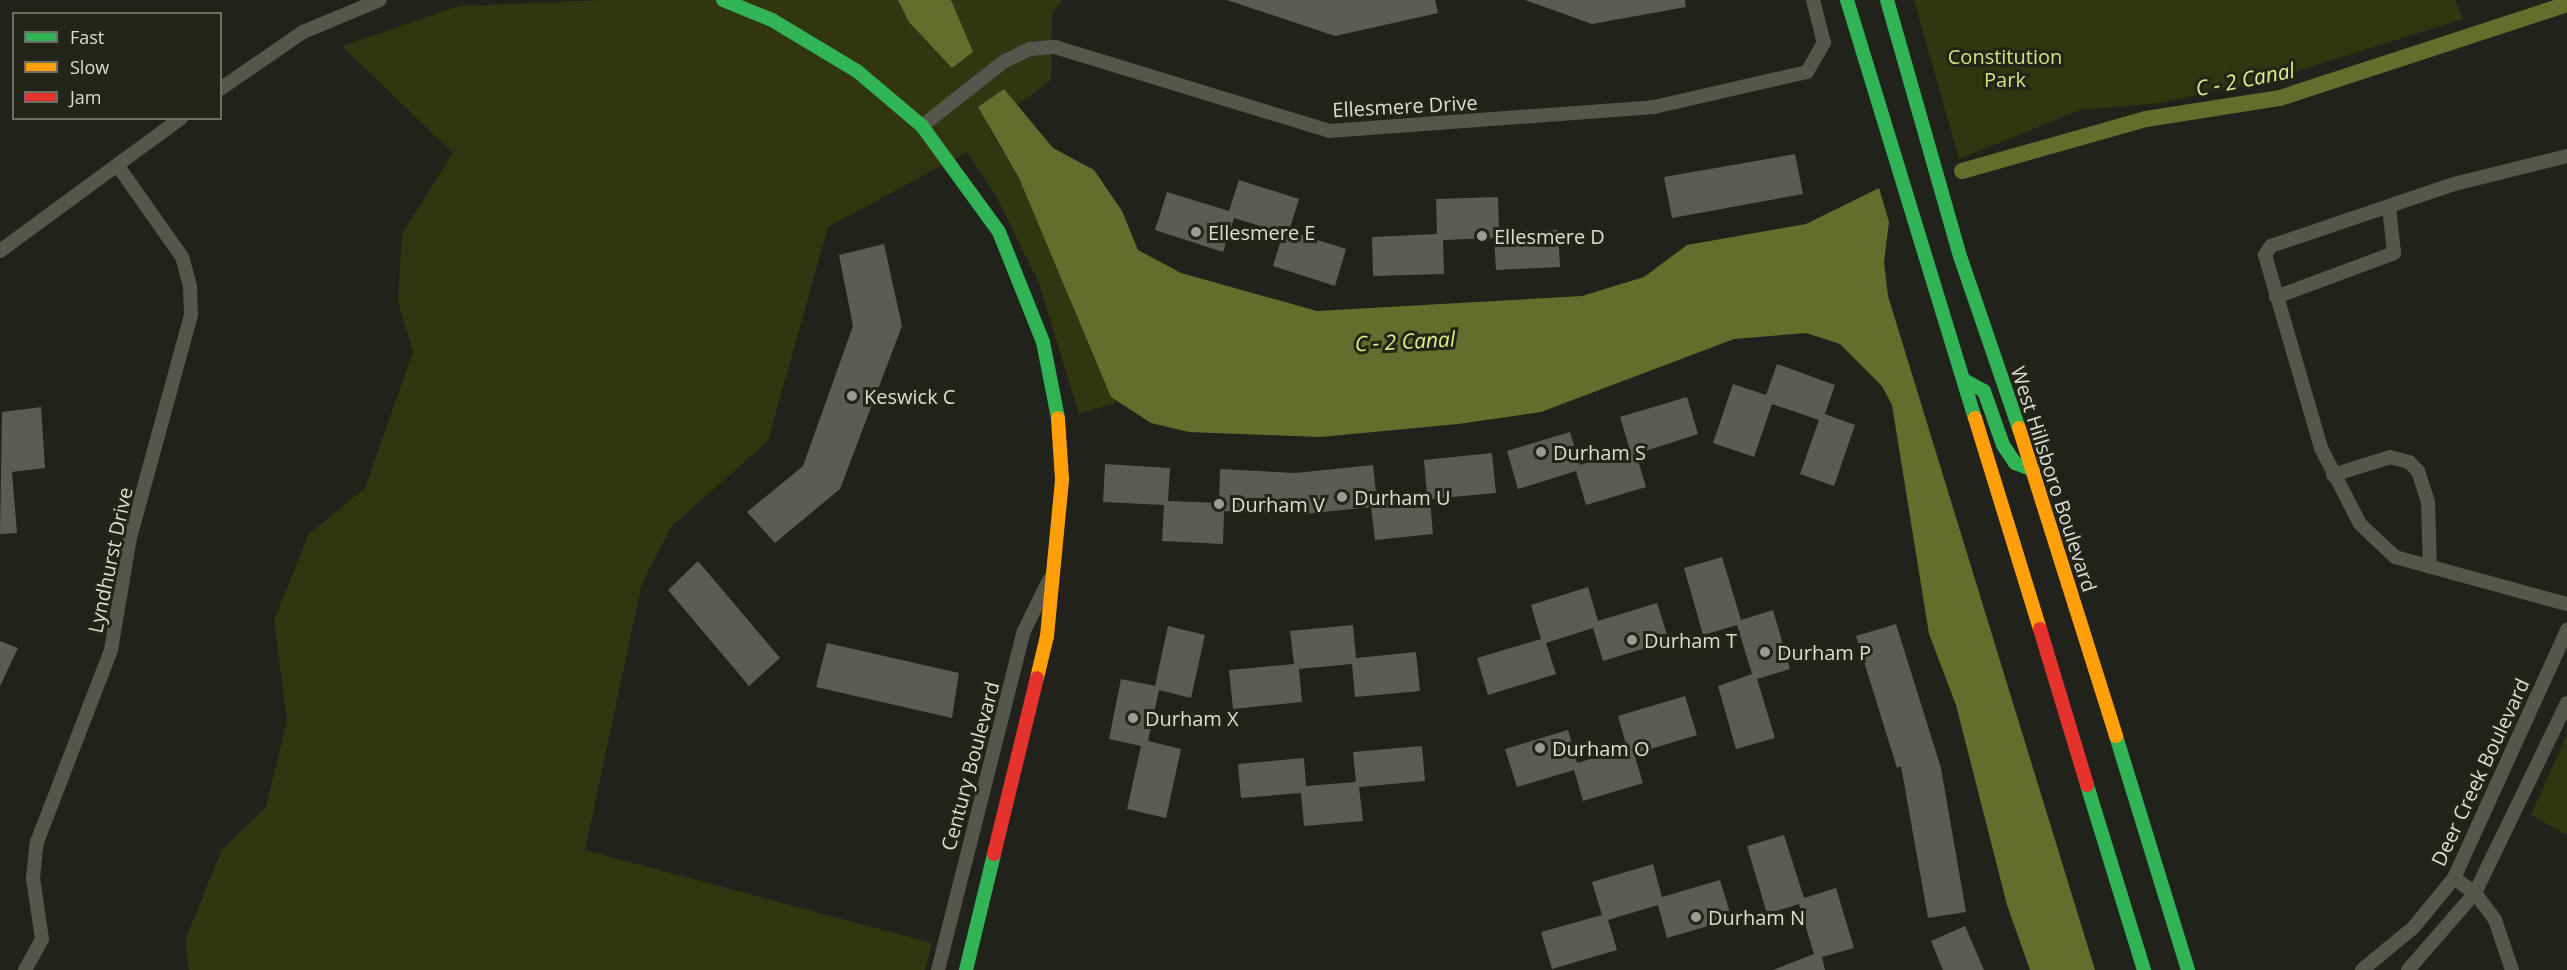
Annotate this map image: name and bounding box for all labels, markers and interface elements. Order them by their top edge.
legend [12,12,222,120]
text: Fast [70,25,104,49]
park label: Constitution Park [1948,44,2062,91]
text: Slow [70,55,109,79]
water label: C - 2 Canal [2193,57,2297,101]
text: Jam [70,85,102,109]
street label: Ellesmere Drive [1332,90,1478,122]
place label: Ellesmere E [1208,220,1315,244]
place label: Ellesmere D [1494,224,1605,248]
marker: Ellesmere E [1189,225,1203,239]
marker: Ellesmere D [1475,229,1489,243]
water label: C - 2 Canal [1354,326,1456,356]
street label: West Hillsboro Boulevard [2006,363,2102,595]
place label: Keswick C [864,384,955,408]
marker: Keswick C [845,389,859,403]
place label: Durham S [1553,440,1646,464]
marker: Durham S [1534,445,1548,459]
street label: Lyndhurst Drive [83,485,137,635]
place label: Durham U [1354,485,1451,509]
marker: Durham U [1335,490,1349,504]
place label: Durham V [1231,492,1325,516]
marker: Durham V [1212,497,1226,511]
place label: Durham T [1644,628,1737,652]
marker: Durham T [1625,633,1639,647]
place label: Durham P [1777,640,1871,664]
marker: Durham P [1758,645,1772,659]
street label: Deer Creek Boulevard [2426,674,2534,870]
street label: Century Boulevard [936,679,1004,853]
place label: Durham X [1145,706,1239,730]
marker: Durham X [1126,711,1140,725]
place label: Durham O [1552,736,1650,760]
marker: Durham O [1533,741,1547,755]
place label: Durham N [1708,905,1805,929]
marker: Durham N [1689,910,1703,924]

